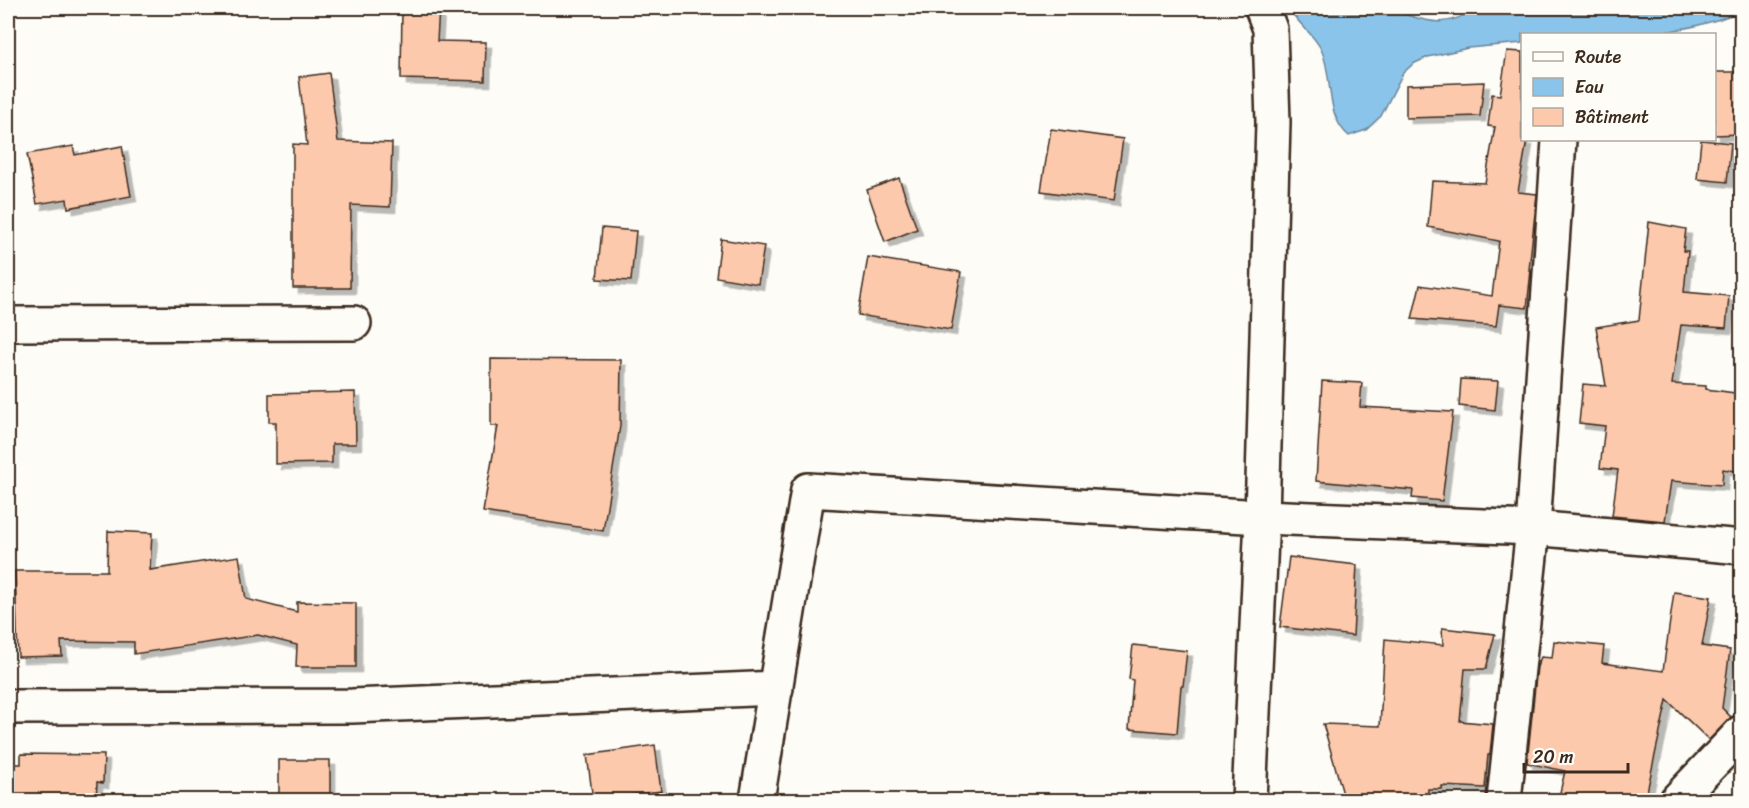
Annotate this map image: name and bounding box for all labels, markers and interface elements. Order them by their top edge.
legend [1521,33,1716,141]
text: Route [1575,41,1622,73]
text: Eau [1575,71,1604,103]
text: Bâtiment [1575,101,1649,133]
scale bar [1524,736,1628,774]
text: 20 m [1533,741,1573,773]

